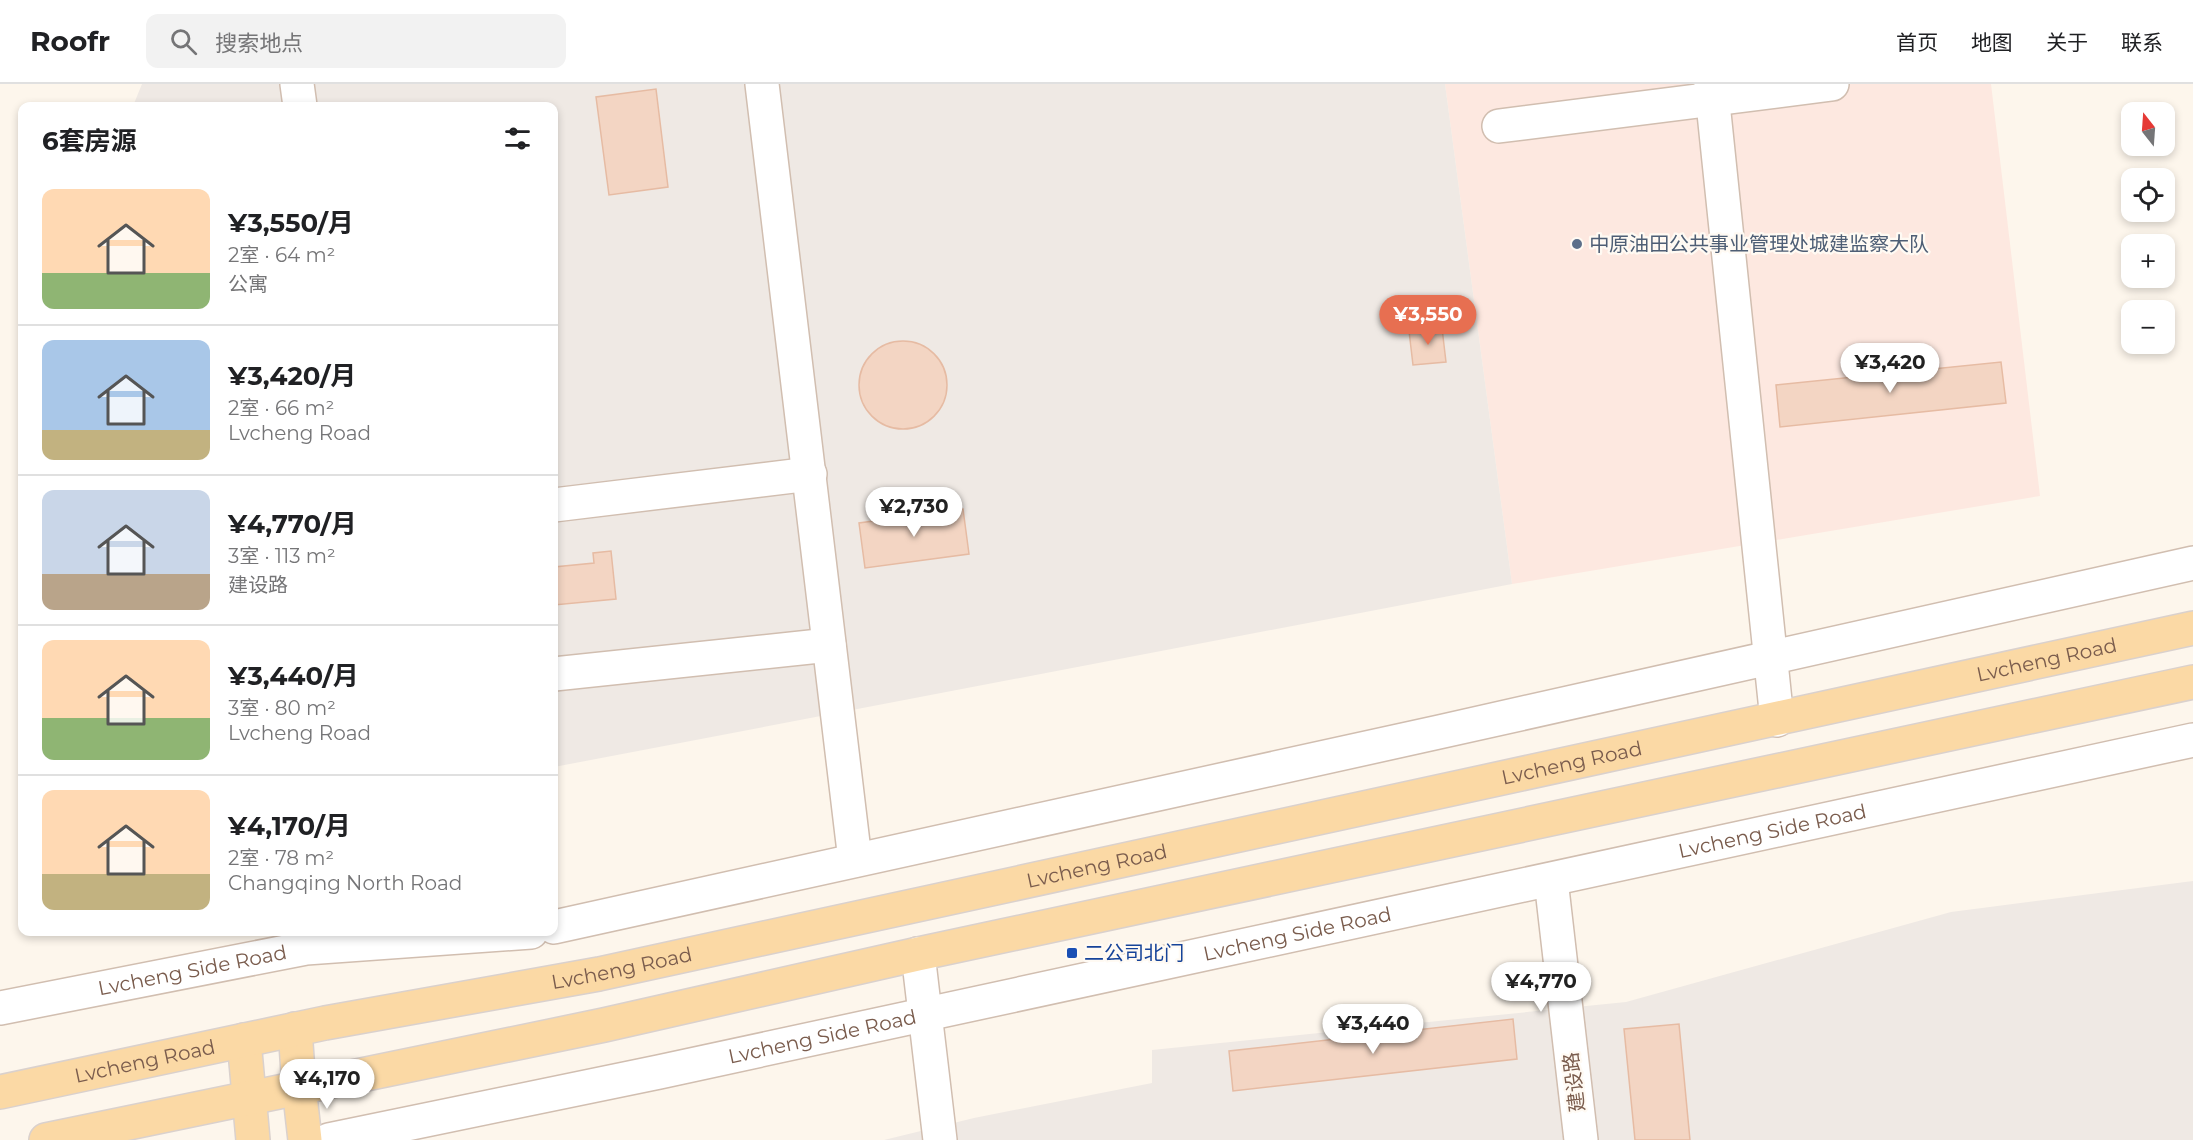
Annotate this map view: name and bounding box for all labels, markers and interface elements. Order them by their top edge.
search box [146,14,566,68]
text: Roofr [30,24,110,58]
icon: search [167,25,200,58]
text: 搜索地点 [215,30,303,57]
text: 首页 [1896,30,1938,55]
text: 地图 [1971,30,2013,55]
text: 关于 [2046,30,2088,55]
text: 联系 [2121,30,2163,55]
north arrow [2121,102,2175,156]
map controls [2121,102,2175,354]
icon: filters [501,122,534,155]
text: 6套房源 [42,125,137,157]
button: locate [2121,168,2175,222]
text: ¥3,550/月 [228,207,354,239]
icon: home [90,213,162,285]
place label: 中原油田公共事业管理处城建监察大队 [1589,232,1929,256]
button: + [2121,234,2175,288]
marker: 中原油田公共事业管理处城建监察大队 [1570,237,1584,251]
text: 2室 · 64 m² [228,243,335,267]
text: 公寓 [228,272,268,296]
pin: ¥3,550 [1379,295,1477,346]
button: − [2121,300,2175,354]
text: ¥3,550 [1393,302,1463,326]
pin: ¥3,420 [1841,343,1939,394]
text: ¥3,420 [1854,350,1926,374]
text: ¥3,420/月 [228,360,356,392]
icon: home [90,364,162,436]
text: 2室 · 66 m² [228,396,334,420]
text: Lvcheng Road [228,421,371,445]
pin: ¥2,730 [865,487,963,538]
text: ¥2,730 [879,494,949,518]
text: ¥4,770/月 [228,508,357,540]
icon: home [90,514,162,586]
text: 3室 · 113 m² [228,544,336,568]
text: 建设路 [228,573,288,597]
street label: Lvcheng Road [1974,633,2119,687]
text: ¥3,440/月 [228,660,359,692]
icon: home [90,664,162,736]
text: 3室 · 80 m² [228,696,336,720]
text: Lvcheng Road [228,721,371,745]
street label: Lvcheng Road [1499,736,1644,790]
street label: Lvcheng Side Road [1676,799,1869,863]
text: ¥4,170/月 [228,810,351,842]
icon: home [90,814,162,886]
street label: Lvcheng Road [1024,839,1169,893]
text: 2室 · 78 m² [228,846,334,870]
text: Changqing North Road [228,871,462,895]
street label: Lvcheng Side Road [1201,902,1394,966]
street label: Lvcheng Side Road [96,940,289,1001]
place label: 二公司北门 [1084,941,1184,965]
street label: Lvcheng Road [549,942,694,994]
marker: 二公司北门 [1065,946,1079,960]
pin: ¥4,770 [1492,962,1590,1013]
text: ¥4,770 [1505,969,1577,993]
pin: ¥3,440 [1324,1004,1422,1055]
street label: Lvcheng Side Road [726,1005,919,1069]
text: ¥3,440 [1336,1011,1410,1035]
street label: Lvcheng Road [72,1035,217,1088]
street label: 建设路 [1558,1051,1590,1113]
pin: ¥4,170 [278,1059,376,1110]
text: ¥4,170 [293,1066,361,1090]

